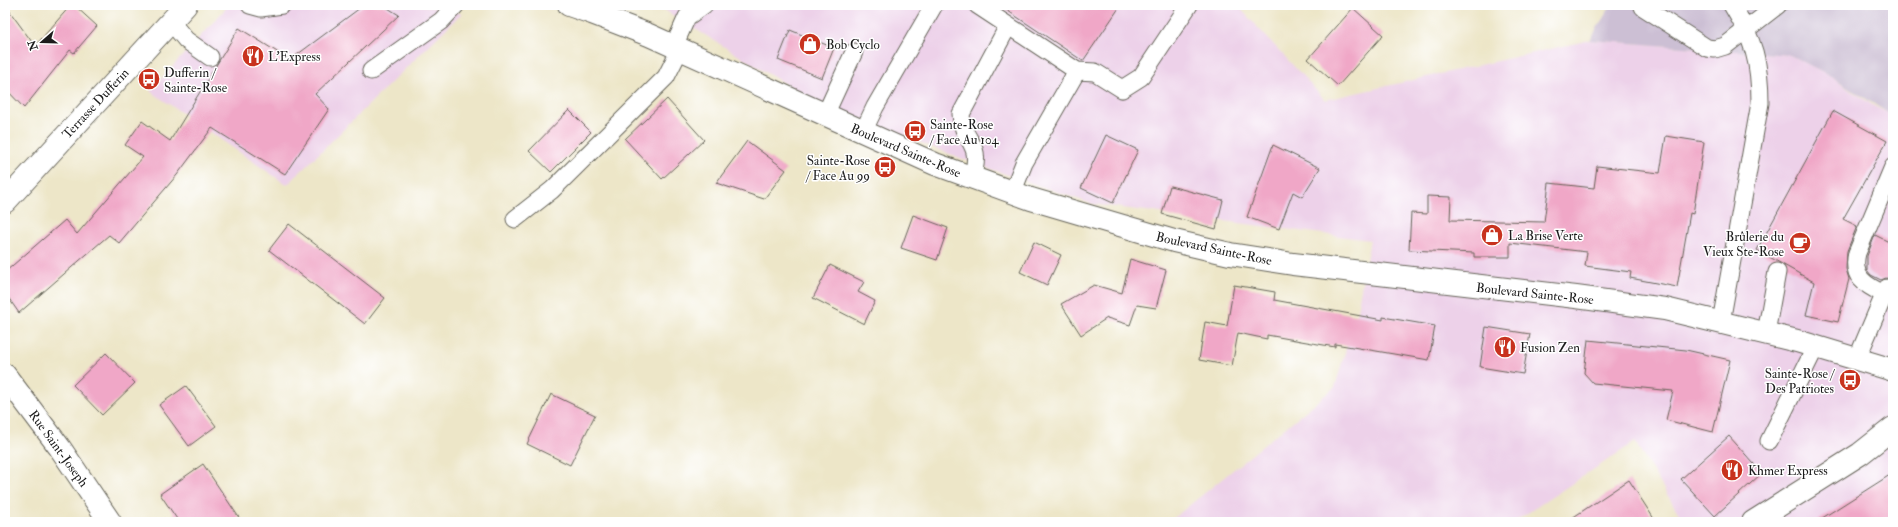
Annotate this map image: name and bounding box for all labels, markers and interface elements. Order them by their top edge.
north arrow [22,22,62,62]
shop icon: Bob Cyclo [797,31,823,57]
text: N [25,37,41,53]
place label: Bob Cyclo [826,37,880,54]
restaurant icon: L'Express [240,43,266,69]
place label: L'Express [268,49,321,66]
street label: Terrasse Dufferin [59,65,133,142]
place label: Dufferin / Sainte-Rose [164,65,228,96]
bus stop icon: Dufferin / Sainte-Rose [136,66,162,92]
place label: Sainte-Rose / Face Au 104 [929,117,1000,148]
bus stop icon: Sainte-Rose / Face Au 104 [902,118,928,144]
street label: Boulevard Sainte-Rose [848,120,964,182]
place label: Sainte-Rose / Face Au 99 [805,153,871,184]
bus stop icon: Sainte-Rose / Face Au 99 [872,154,898,180]
shop icon: La Brise Verte [1479,222,1505,248]
place label: La Brise Verte [1508,228,1583,244]
street label: Boulevard Sainte-Rose [1154,229,1274,269]
place label: Brûlerie du Vieux Ste-Rose [1703,229,1785,260]
cafe icon: Brûlerie du Vieux Ste-Rose [1787,230,1813,256]
street label: Boulevard Sainte-Rose [1475,280,1595,308]
restaurant icon: Fusion Zen [1492,334,1518,360]
place label: Fusion Zen [1520,340,1580,356]
place label: Sainte-Rose / Des Patriotes [1765,366,1836,397]
bus stop icon: Sainte-Rose / Des Patriotes [1837,367,1863,393]
street label: Rue Saint-Joseph [24,407,91,491]
restaurant icon: Khmer Express [1719,457,1745,483]
place label: Khmer Express [1748,463,1828,480]

